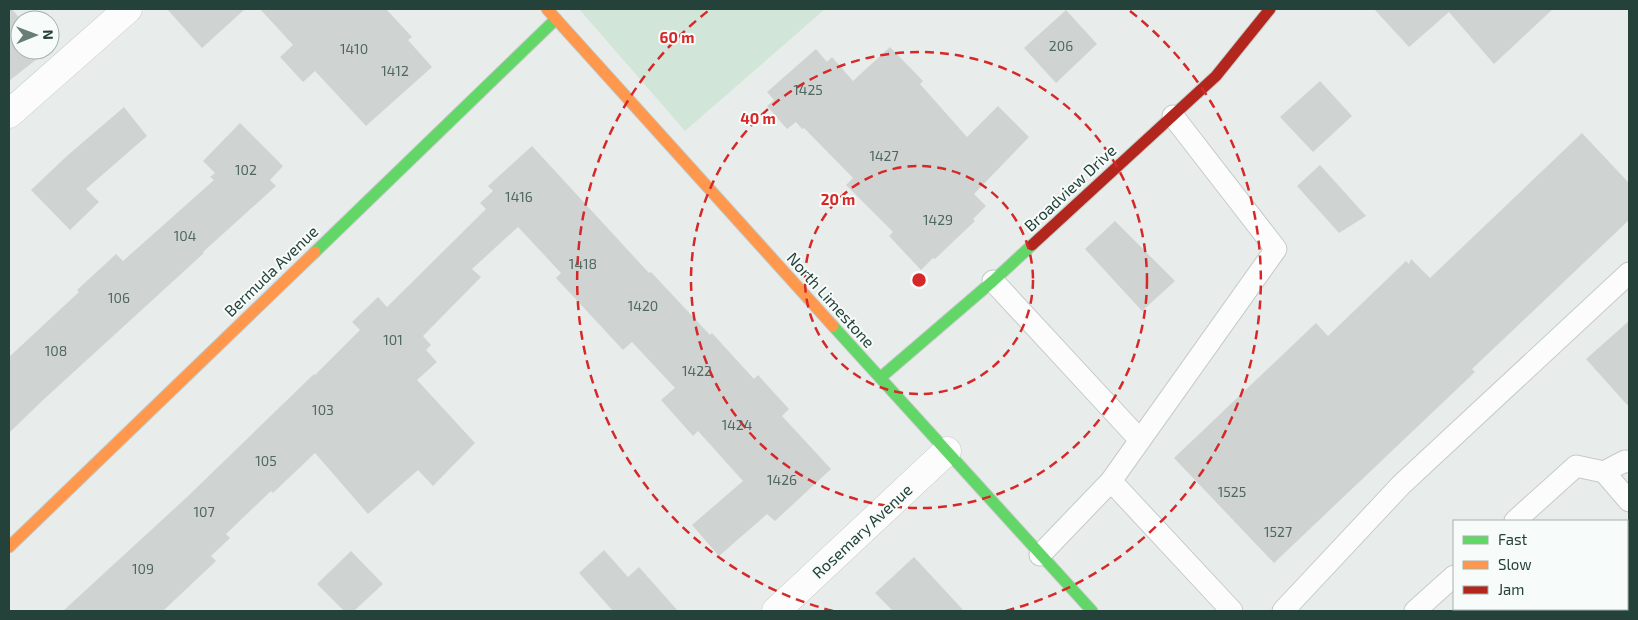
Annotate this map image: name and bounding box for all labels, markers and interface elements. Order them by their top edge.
north arrow [10,10,60,60]
text: 60 m [660,28,694,46]
text: N [40,30,57,40]
house number: 206 [1049,37,1073,54]
house number: 1410 [340,40,368,57]
house number: 1412 [381,62,409,79]
house number: 1425 [793,81,823,98]
text: 40 m [740,109,776,127]
street label: Broadview Drive [1020,140,1120,235]
house number: 1427 [869,147,899,164]
house number: 102 [235,161,257,178]
house number: 1416 [505,188,533,205]
text: 20 m [821,190,855,208]
house number: 1429 [923,211,953,228]
street label: Bermuda Avenue [220,221,321,320]
house number: 104 [174,227,196,244]
street label: North Limestone [784,248,879,351]
house number: 1418 [569,255,597,272]
centre of rings [910,271,928,289]
house number: 106 [108,289,130,306]
house number: 1420 [628,297,658,314]
house number: 101 [383,331,403,348]
house number: 108 [45,342,67,359]
house number: 1422 [682,362,712,379]
house number: 103 [312,401,334,418]
house number: 1424 [722,416,752,433]
house number: 105 [255,452,277,469]
house number: 1426 [767,471,797,488]
street label: Rosemary Avenue [808,479,916,582]
house number: 1525 [1218,483,1246,500]
house number: 107 [193,503,215,520]
legend [1453,520,1628,610]
house number: 1527 [1264,523,1292,540]
text: Fast [1498,530,1528,548]
text: Slow [1498,555,1532,573]
house number: 109 [132,560,154,577]
text: Jam [1498,580,1524,598]

